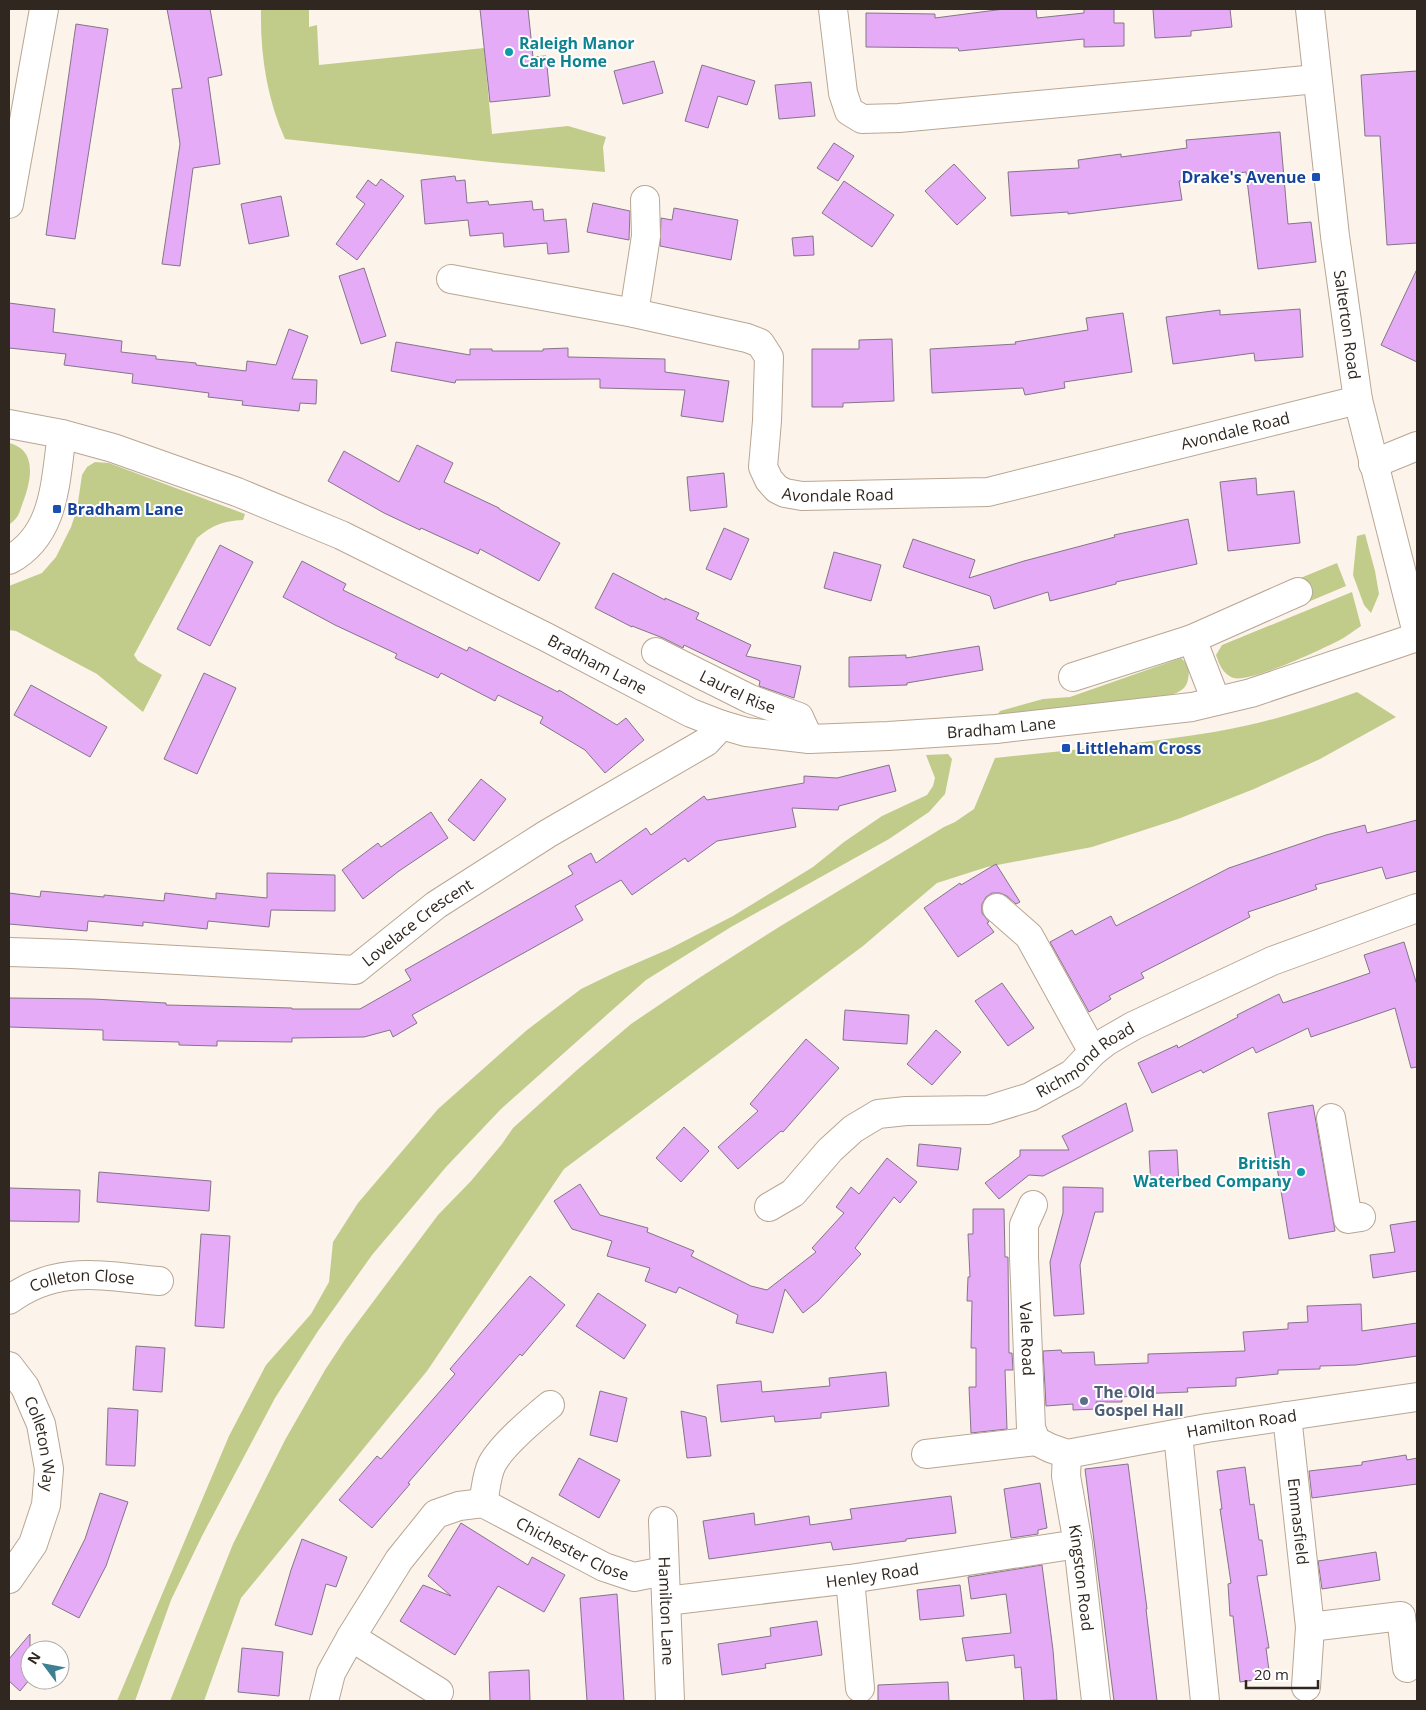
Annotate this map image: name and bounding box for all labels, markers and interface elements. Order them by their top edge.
place label: Raleigh Manor Care Home [519,32,635,72]
marker: Raleigh Manor Care Home [503,46,515,58]
place label: Drake's Avenue [1181,166,1306,188]
marker: Drake's Avenue [1310,171,1322,183]
street label: Salterton Road [1329,269,1366,381]
street label: Avondale Road [1178,406,1292,455]
street label: Avondale Road [780,482,894,507]
place label: Bradham Lane [67,498,184,520]
marker: Bradham Lane [51,503,63,515]
street label: Bradham Lane [544,629,651,699]
street label: Laurel Rise [696,665,779,718]
street label: Bradham Lane [946,711,1057,743]
place label: Littleham Cross [1076,737,1202,759]
marker: Littleham Cross [1060,742,1072,754]
street label: Lovelace Crescent [357,873,477,971]
street label: Richmond Road [1032,1017,1138,1103]
place label: British Waterbed Company [1133,1152,1292,1192]
marker: British Waterbed Company [1295,1166,1307,1178]
street label: Colleton Close [26,1264,136,1297]
street label: Vale Road [1015,1302,1040,1376]
place label: The Old Gospel Hall [1094,1381,1184,1421]
street label: Colleton Way [19,1392,61,1493]
marker: The Old Gospel Hall [1078,1395,1090,1407]
street label: Hamilton Road [1185,1404,1298,1443]
street label: Emmasfield [1283,1477,1314,1566]
street label: Chichester Close [512,1511,632,1586]
street label: Kingston Road [1064,1523,1099,1632]
street label: Hamilton Lane [653,1556,680,1666]
street label: Henley Road [825,1558,921,1593]
north arrow [20,1640,70,1690]
text: N [22,1648,45,1668]
scale bar [1246,1658,1318,1690]
text: 20 m [1254,1664,1289,1684]

